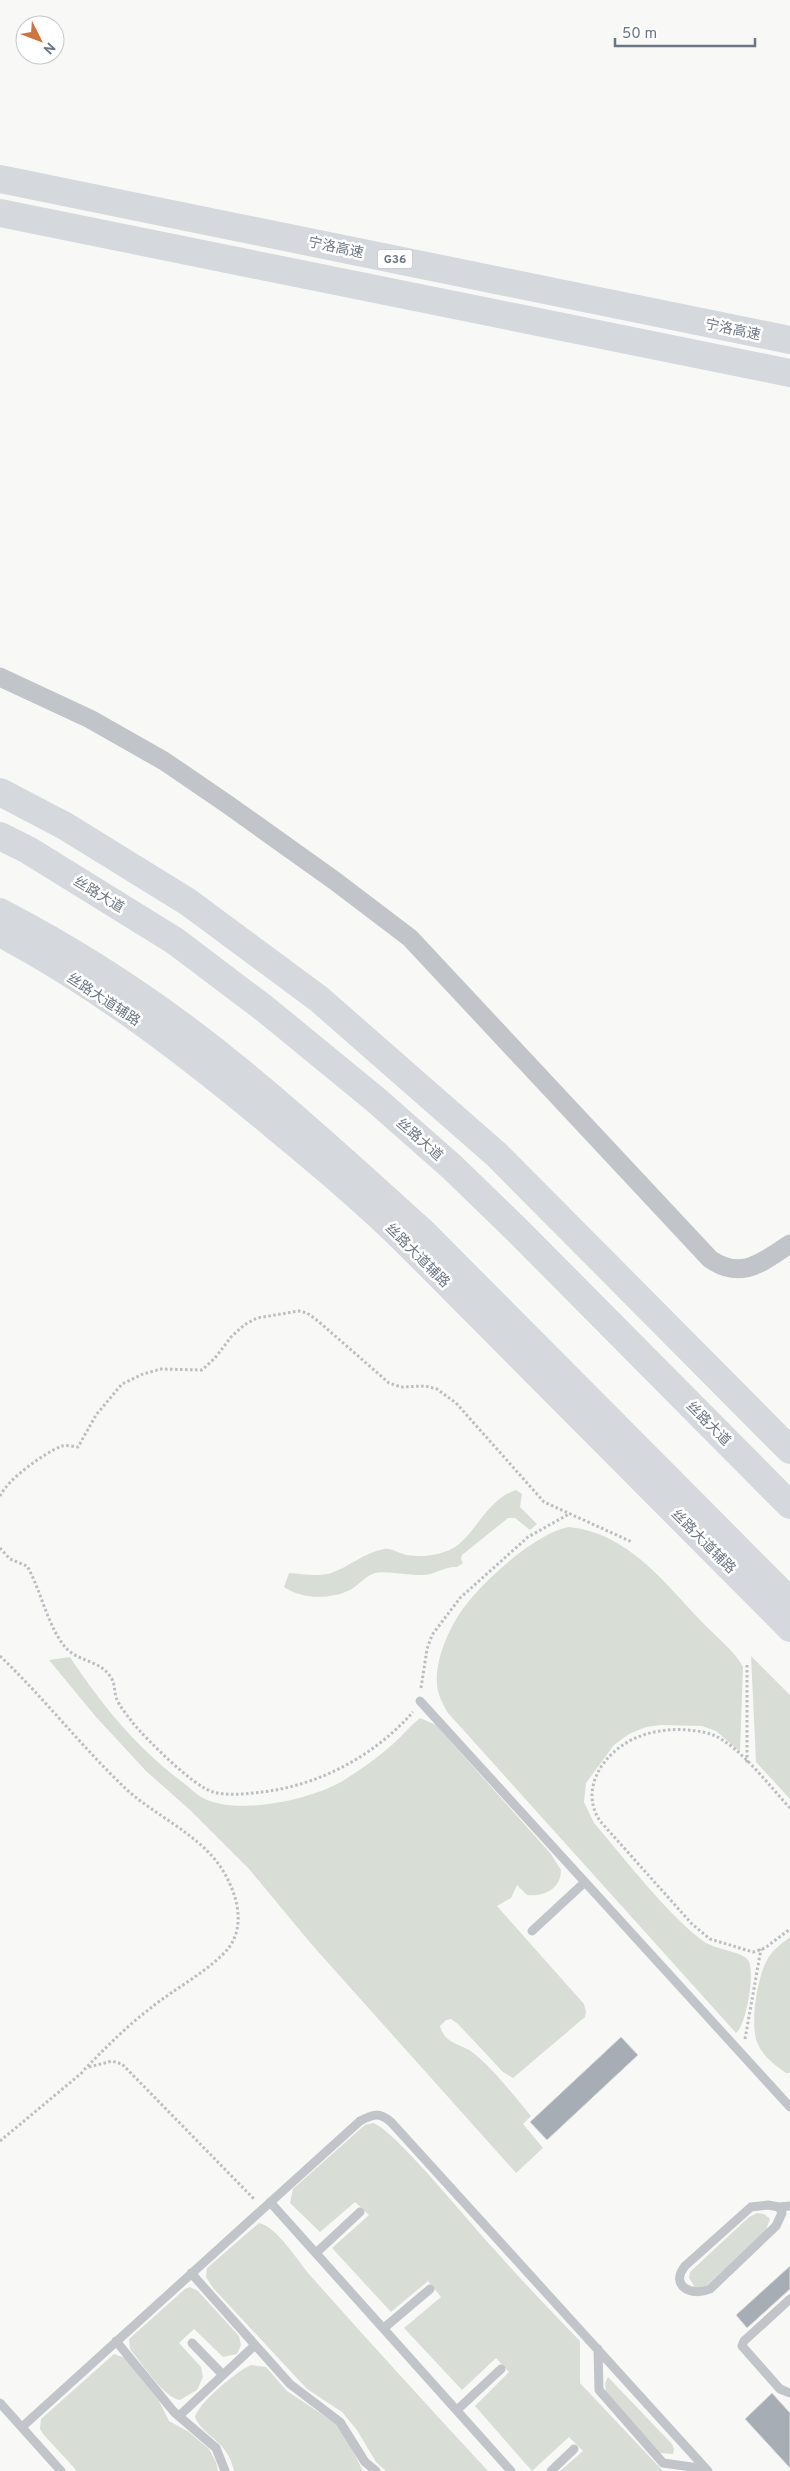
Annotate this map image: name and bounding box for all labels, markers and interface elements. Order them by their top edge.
north arrow [15,15,65,65]
scale bar [615,15,755,47]
text: 50 m [622,25,657,44]
text: N [39,38,58,57]
street label: 宁洛高速 [307,233,365,263]
road number: G36 [378,250,412,268]
street label: 宁洛高速 [704,315,762,345]
street label: 丝路大道 [70,874,127,917]
street label: 丝路大道辅路 [63,970,143,1030]
street label: 丝路大道 [392,1115,446,1165]
street label: 丝路大道辅路 [381,1220,453,1292]
street label: 丝路大道 [682,1398,734,1450]
street label: 丝路大道辅路 [667,1506,739,1578]

